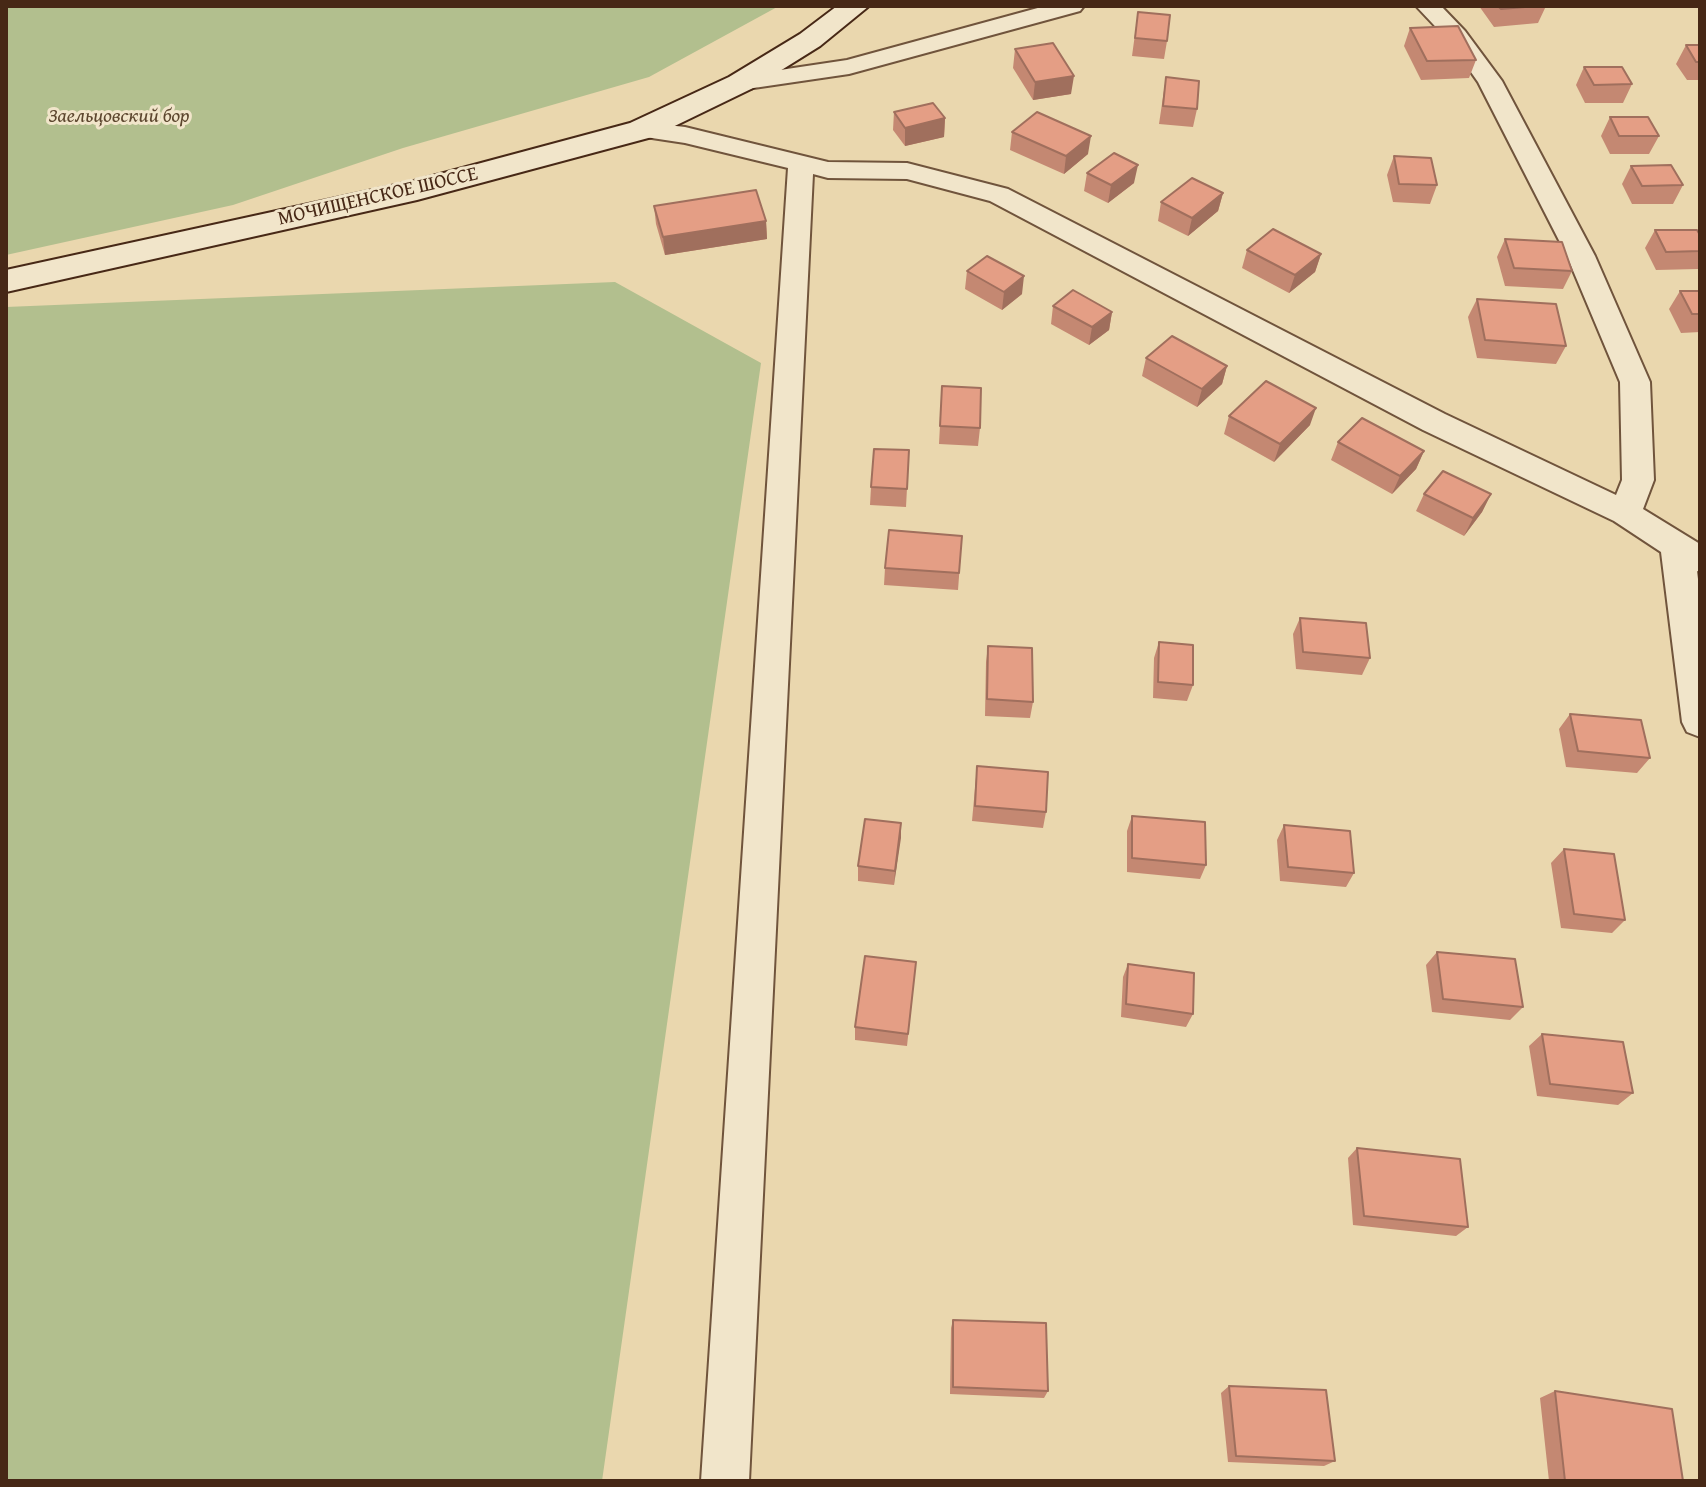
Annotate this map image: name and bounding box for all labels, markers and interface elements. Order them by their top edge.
park label: Заельцовский бор [48,105,190,129]
street label: МОЧИЩЕНСКОЕ ШОССЕ [276,162,480,232]

